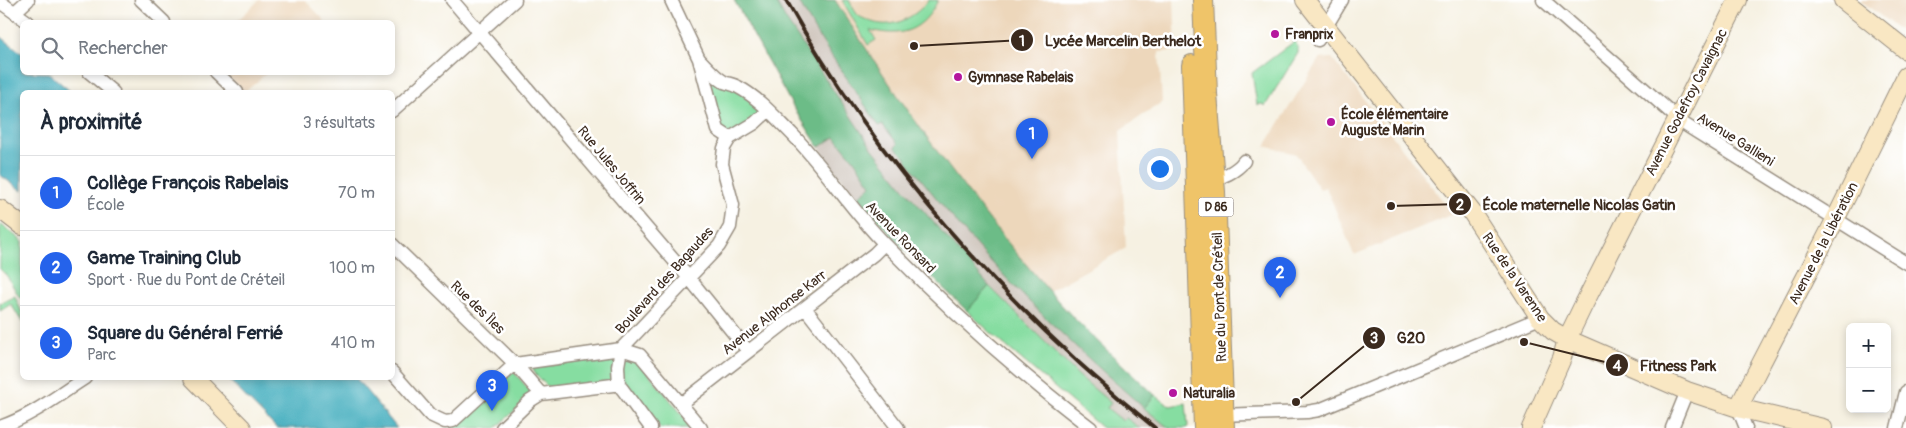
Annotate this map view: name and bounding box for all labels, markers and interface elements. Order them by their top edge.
search box [20,20,395,75]
callout: Lycée Marcelin Berthelot [1009,25,1211,55]
place label: Franprix [1285,26,1334,43]
street label: Avenue Godefroy Cavaignac [1642,26,1731,179]
marker: Franprix [1269,28,1281,40]
text: 1 [1019,32,1025,51]
text: Lycée Marcelin Berthelot [1045,32,1202,51]
icon: search [38,34,66,62]
text: Rechercher [78,36,168,60]
place label: Gymnase Rabelais [968,69,1074,86]
marker: Gymnase Rabelais [952,71,964,83]
place label: École élémentaire Auguste Marin [1341,105,1449,139]
text: À proximité [40,109,143,136]
street label: Avenue Gallieni [1694,109,1778,170]
text: 3 résultats [303,113,375,133]
marker: École élémentaire Auguste Marin [1325,116,1337,128]
pin: 1 [1016,118,1048,159]
street label: Rue Jules Joffrin [574,123,649,208]
your location [1147,156,1173,182]
text: Collège François Rabelais [87,171,288,195]
street label: Avenue de la Libération [1785,179,1862,307]
text: 1 [53,183,59,203]
text: 70 m [338,183,375,203]
callout: École maternelle Nicolas Gatin [1448,189,1686,219]
text: École [87,195,124,215]
text: 2 [1456,196,1464,215]
text: École maternelle Nicolas Gatin [1482,196,1676,215]
street label: Avenue Ronsard [862,198,939,277]
road number: D 86 [1198,198,1234,216]
street label: Boulevard des Bagaudes [612,223,717,337]
street label: Rue de la Varenne [1478,229,1551,325]
street label: Rue du Pont de Créteil [1209,232,1230,362]
text: Game Training Club [87,246,241,270]
pin: 2 [1264,257,1296,298]
text: 2 [52,258,60,278]
text: 100 m [329,258,375,278]
street label: Avenue Alphonse Karr [719,266,830,358]
text: Sport · Rue du Pont de Créteil [87,270,285,290]
street label: Rue des Îles [447,277,509,338]
text: Square du Général Ferrié [87,321,283,345]
callout: G20 [1361,323,1435,353]
map controls [1846,323,1891,413]
button: + [1846,323,1891,368]
text: 3 [1370,329,1378,348]
text: G20 [1397,329,1425,348]
text: 3 [52,333,60,353]
text: 410 m [331,333,375,353]
text: Parc [87,345,116,365]
callout: Fitness Park [1605,350,1726,380]
text: 4 [1613,357,1622,376]
text: Fitness Park [1640,357,1717,376]
button: − [1846,368,1891,413]
pin: 3 [476,370,508,411]
place label: Naturalia [1183,385,1236,402]
marker: Naturalia [1167,387,1179,399]

